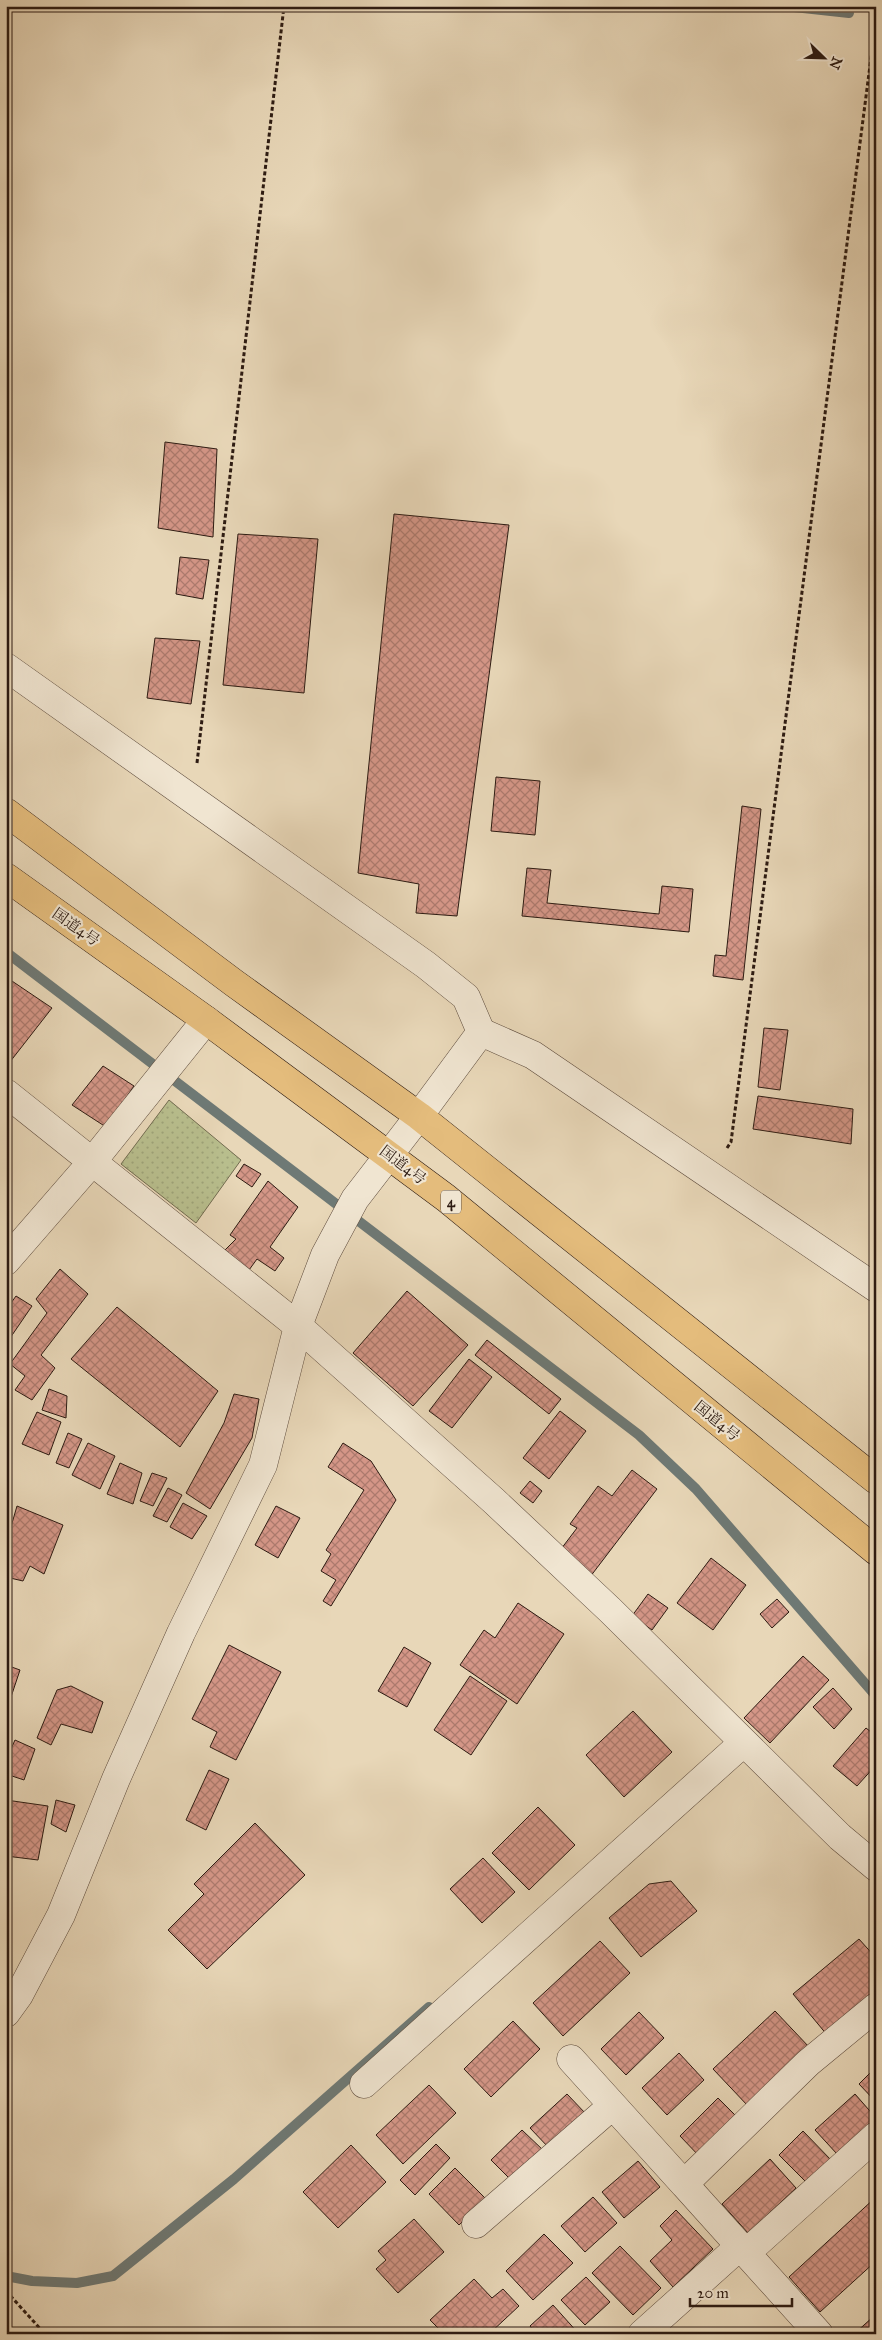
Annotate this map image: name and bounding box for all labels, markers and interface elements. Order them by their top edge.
north arrow [800,32,850,82]
text: N [825,54,846,72]
street label: 国道4号 [49,904,103,950]
street label: 国道4号 [376,1142,430,1188]
road number: 4 [441,1190,461,1214]
street label: 国道4号 [691,1397,743,1445]
scale bar [690,2275,792,2307]
text: 20 m [697,2284,729,2302]

